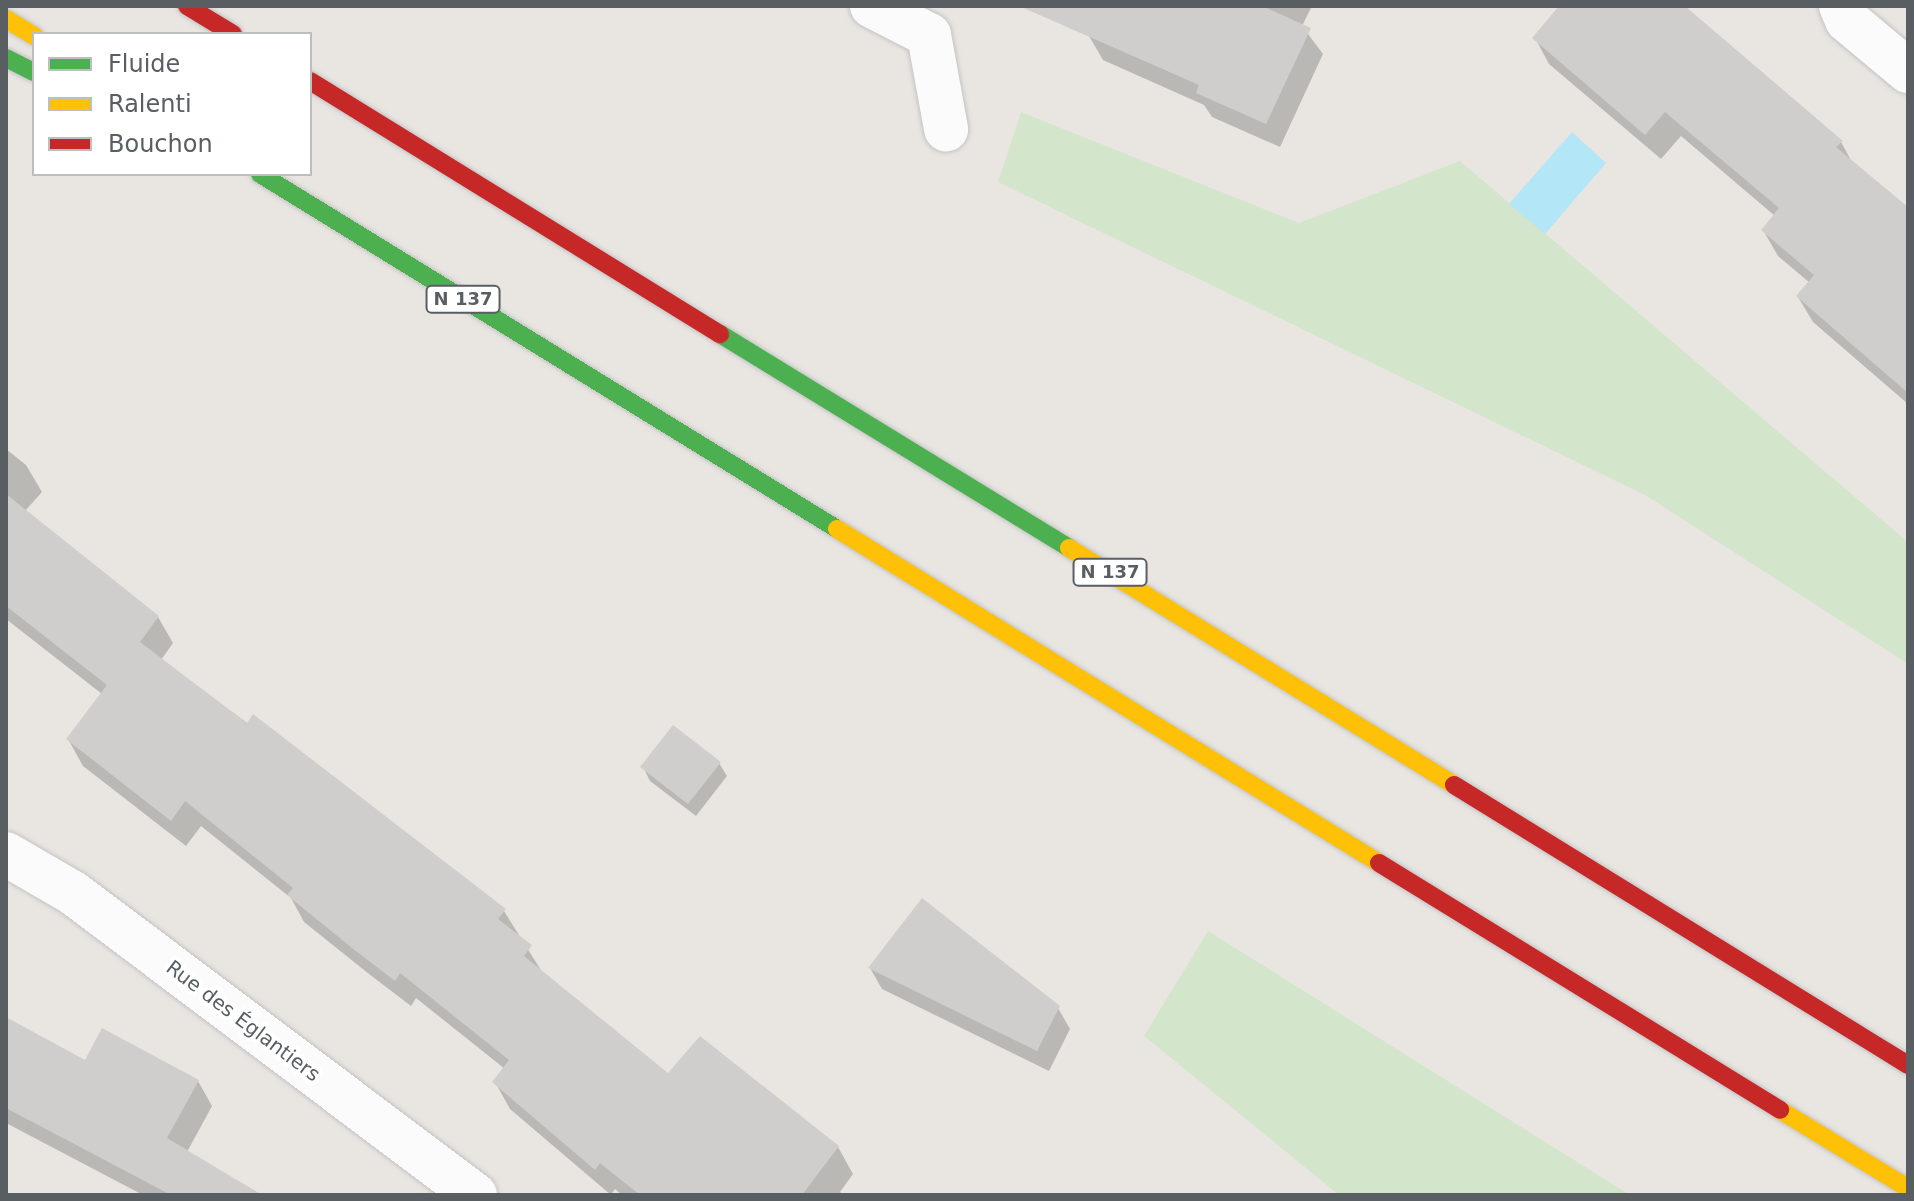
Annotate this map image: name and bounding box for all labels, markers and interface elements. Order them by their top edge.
legend [32,32,312,176]
text: Fluide [108,50,180,78]
text: Ralenti [108,90,192,118]
text: Bouchon [108,130,213,158]
road number: N 137 [425,285,501,313]
road number: N 137 [1072,558,1148,586]
street label: Rue des Églantiers [161,955,325,1087]

